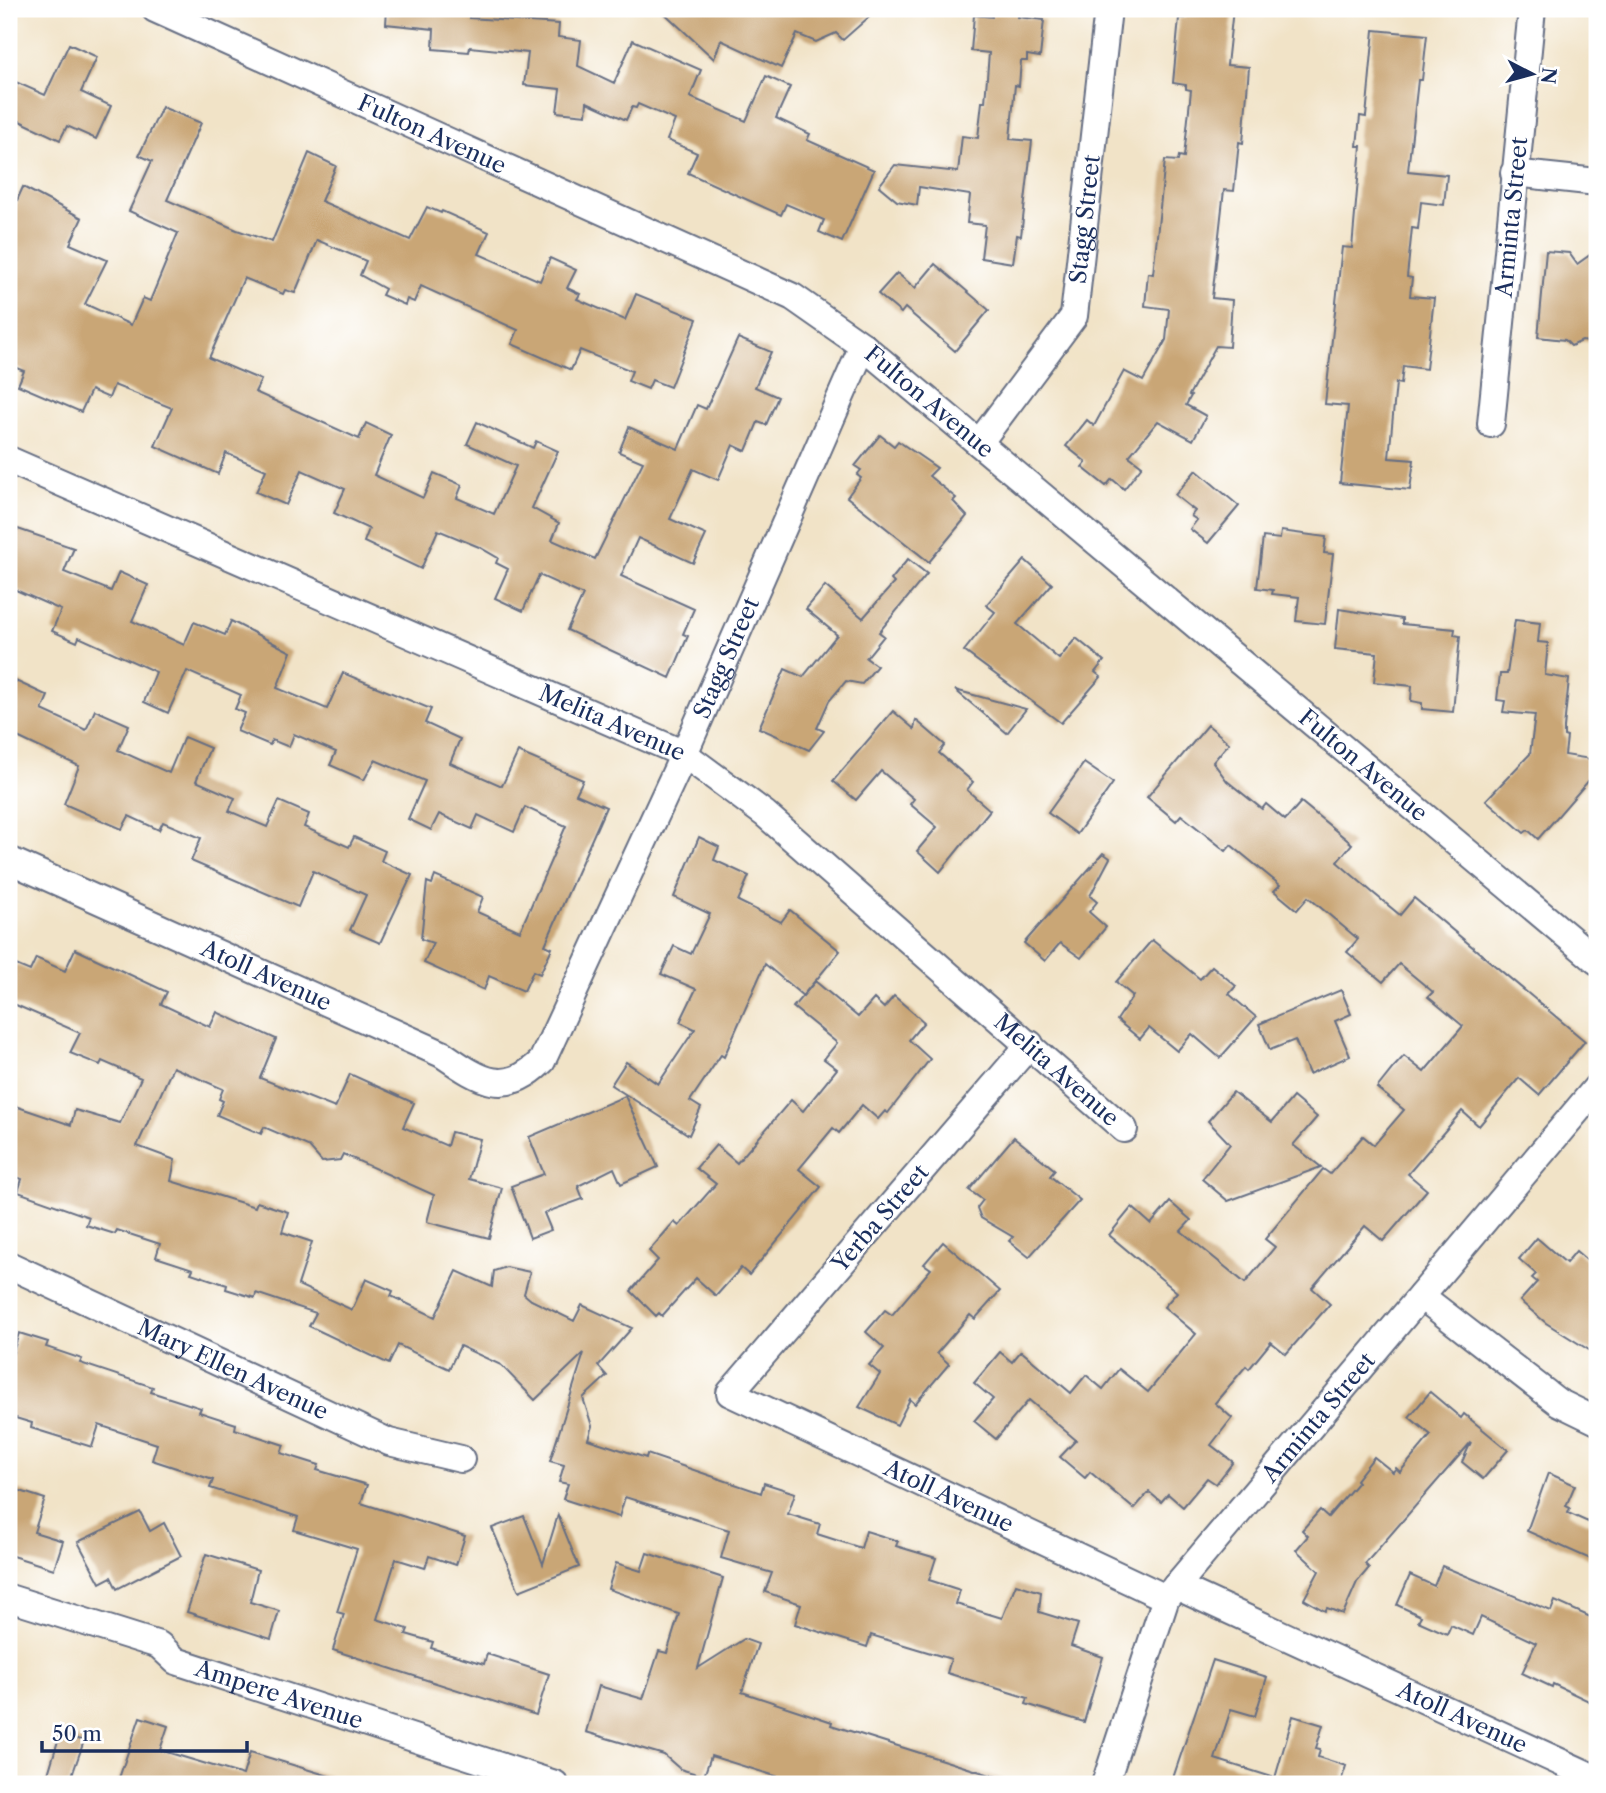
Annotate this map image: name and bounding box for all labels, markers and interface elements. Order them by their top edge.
north arrow [1498,38,1568,108]
text: N [1536,66,1561,85]
street label: Fulton Avenue [354,88,511,180]
street label: Arminta Street [1490,136,1533,299]
street label: Stagg Street [1064,153,1106,285]
street label: Fulton Avenue [859,340,1000,464]
street label: Stagg Street [687,593,765,723]
street label: Melita Avenue [535,679,690,767]
street label: Fulton Avenue [1293,703,1433,827]
street label: Atoll Avenue [196,934,336,1017]
street label: Melita Avenue [989,1008,1125,1132]
street label: Yerba Street [825,1159,934,1278]
street label: Mary Ellen Avenue [133,1313,333,1426]
street label: Arminta Street [1255,1347,1381,1489]
street label: Atoll Avenue [879,1453,1018,1538]
street label: Ampere Avenue [191,1654,367,1735]
street label: Atoll Avenue [1392,1675,1532,1759]
scale bar [42,1709,247,1753]
text: 50 m [52,1721,102,1746]

